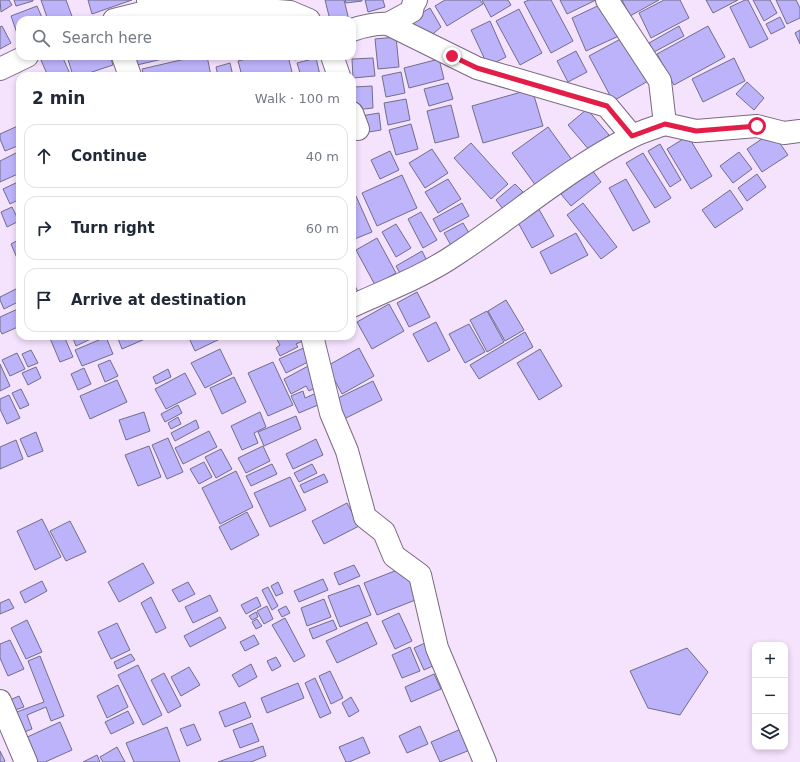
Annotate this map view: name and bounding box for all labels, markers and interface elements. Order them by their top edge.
search box [16,16,356,60]
icon: search [30,27,52,49]
text: Search here [62,29,152,47]
route end [443,47,461,65]
text: 2 min [32,88,85,108]
text: Walk · 100 m [255,91,340,106]
route start [748,117,766,135]
icon: ahead [33,145,55,167]
text: Continue [71,147,147,165]
text: 40 m [306,149,339,164]
icon: right [33,217,55,239]
text: Turn right [71,219,155,237]
text: 60 m [306,221,339,236]
icon: arrive [33,289,55,311]
text: Arrive at destination [71,291,246,309]
map controls [752,642,788,750]
button: + [752,642,788,678]
button: − [752,678,788,714]
button: layers [752,714,788,750]

